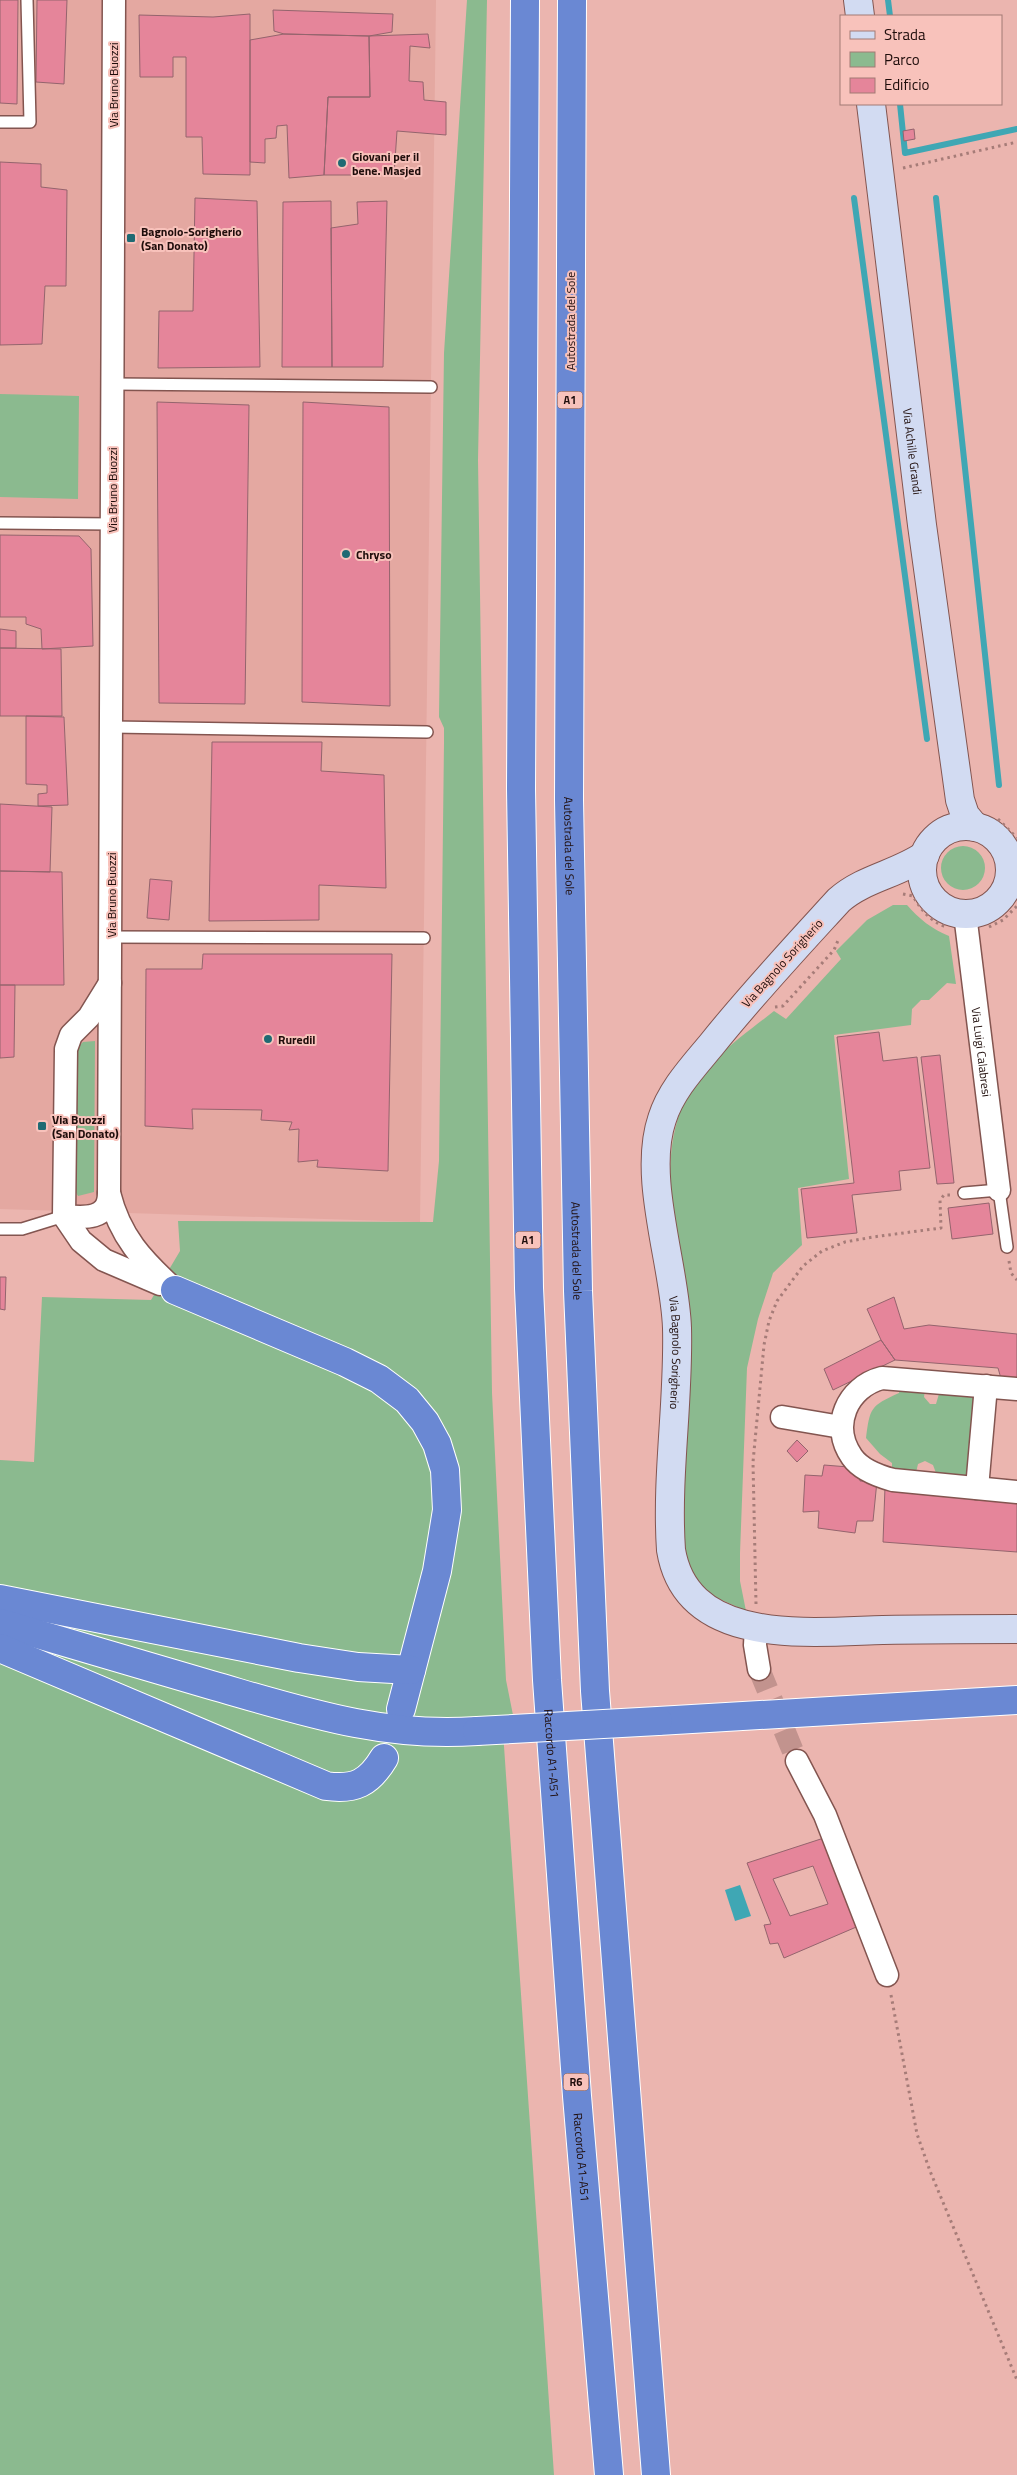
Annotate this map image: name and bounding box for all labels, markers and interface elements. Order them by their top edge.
legend [840,15,1002,105]
text: Strada [884,23,926,46]
street label: Via Bruno Buozzi [104,42,123,128]
text: Parco [884,48,920,71]
text: Edificio [884,73,929,96]
place label: Giovani per il bene. Masjed [352,147,421,180]
marker: Giovani per il bene. Masjed [336,157,348,169]
place label: Bagnolo-Sorigherio (San Donato) [141,222,242,255]
marker: Bagnolo-Sorigherio (San Donato) [125,232,137,244]
street label: Autostrada del Sole [561,272,580,370]
road number: A1 [558,392,582,408]
street label: Via Achille Grandi [898,407,928,496]
street label: Via Bruno Buozzi [103,447,122,533]
place label: Chryso [356,545,392,564]
marker: Chryso [340,548,352,560]
street label: Autostrada del Sole [559,797,580,895]
street label: Via Bruno Buozzi [102,852,121,938]
street label: Via Bagnolo Sorigherio [737,914,827,1012]
street label: Via Luigi Calabresi [967,1006,997,1098]
place label: Ruredil [278,1030,316,1049]
marker: Ruredil [262,1033,274,1045]
place label: Via Buozzi (San Donato) [52,1110,119,1143]
marker: Via Buozzi (San Donato) [36,1120,48,1132]
street label: Autostrada del Sole [567,1201,588,1301]
road number: A1 [516,1232,540,1248]
street label: Via Bagnolo Sorigherio [665,1295,687,1410]
street label: Raccordo A1-A51 [540,1708,565,1798]
road number: R6 [564,2074,588,2090]
street label: Raccordo A1-A51 [569,2112,595,2202]

